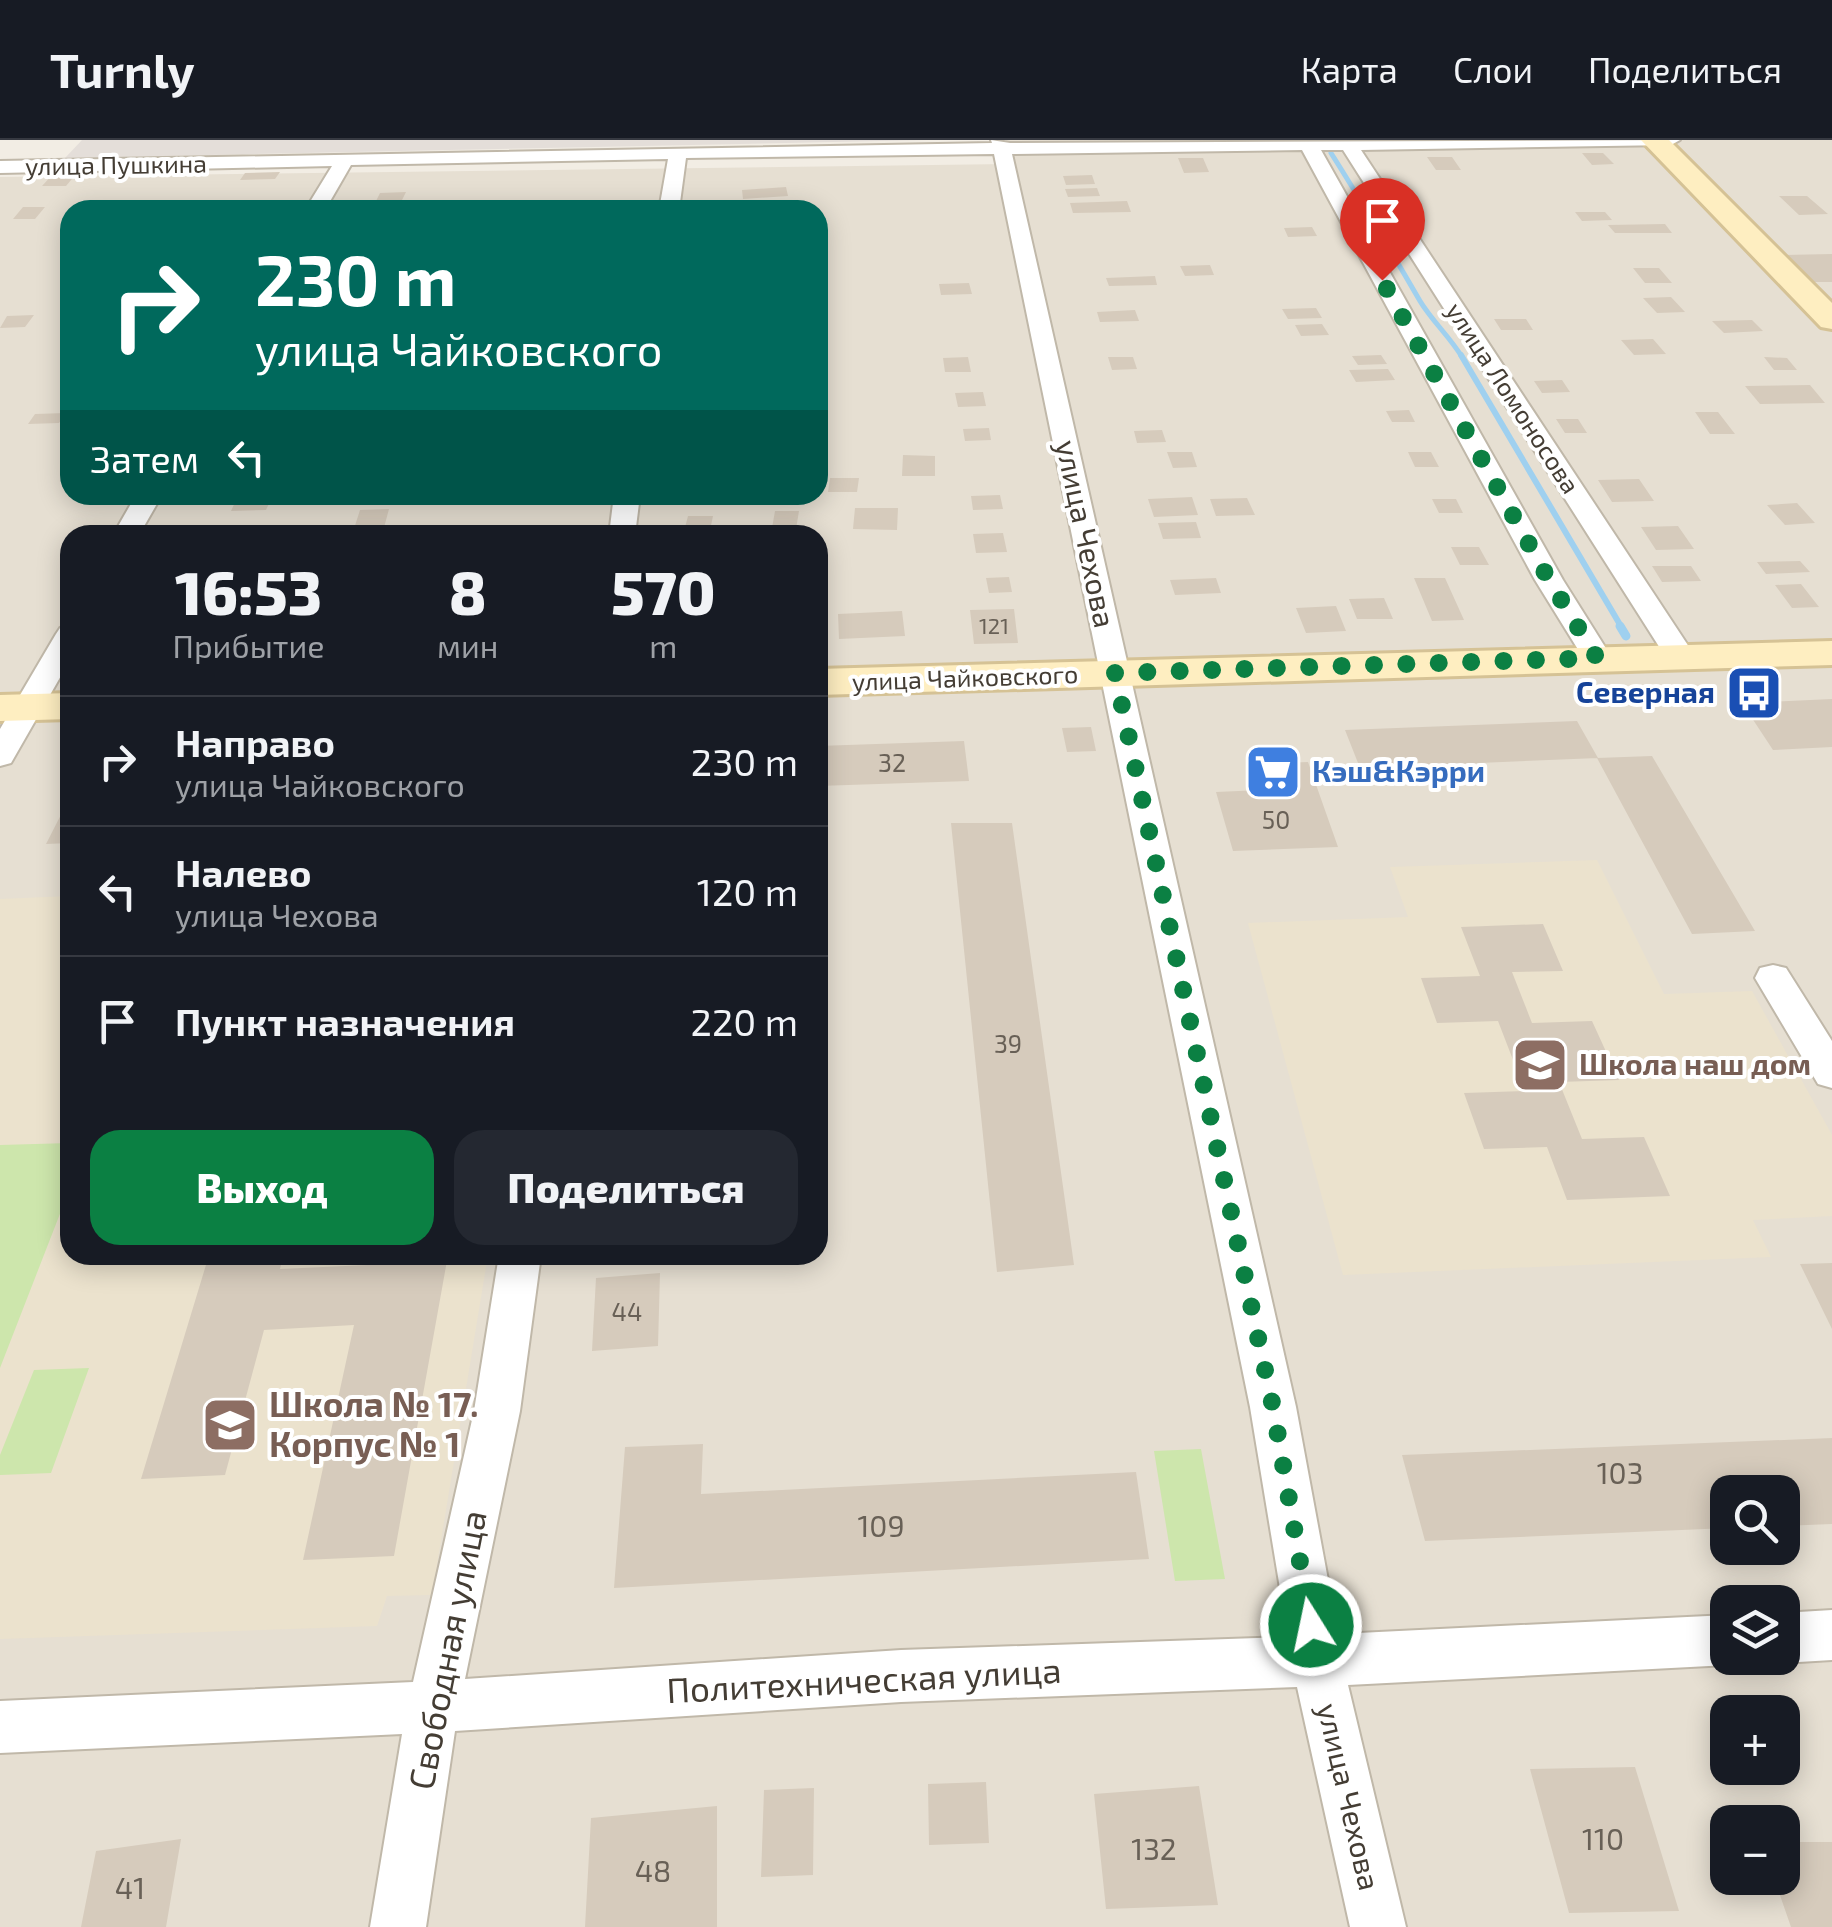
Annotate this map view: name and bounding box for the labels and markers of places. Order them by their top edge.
pin [1340,178,1425,281]
bus stop icon: Северная [1724,663,1784,723]
place label: Северная [1576,673,1715,709]
supermarket icon: Кэш&Кэрри [1243,742,1303,802]
place label: Кэш&Кэрри [1312,752,1485,788]
school or university icon: Школа наш дом [1510,1035,1570,1095]
place label: Школа наш дом [1579,1045,1811,1081]
place label: Школа № 17. Корпус № 1 [269,1382,479,1465]
school or university icon: Школа № 17. Корпус № 1 [200,1395,260,1455]

